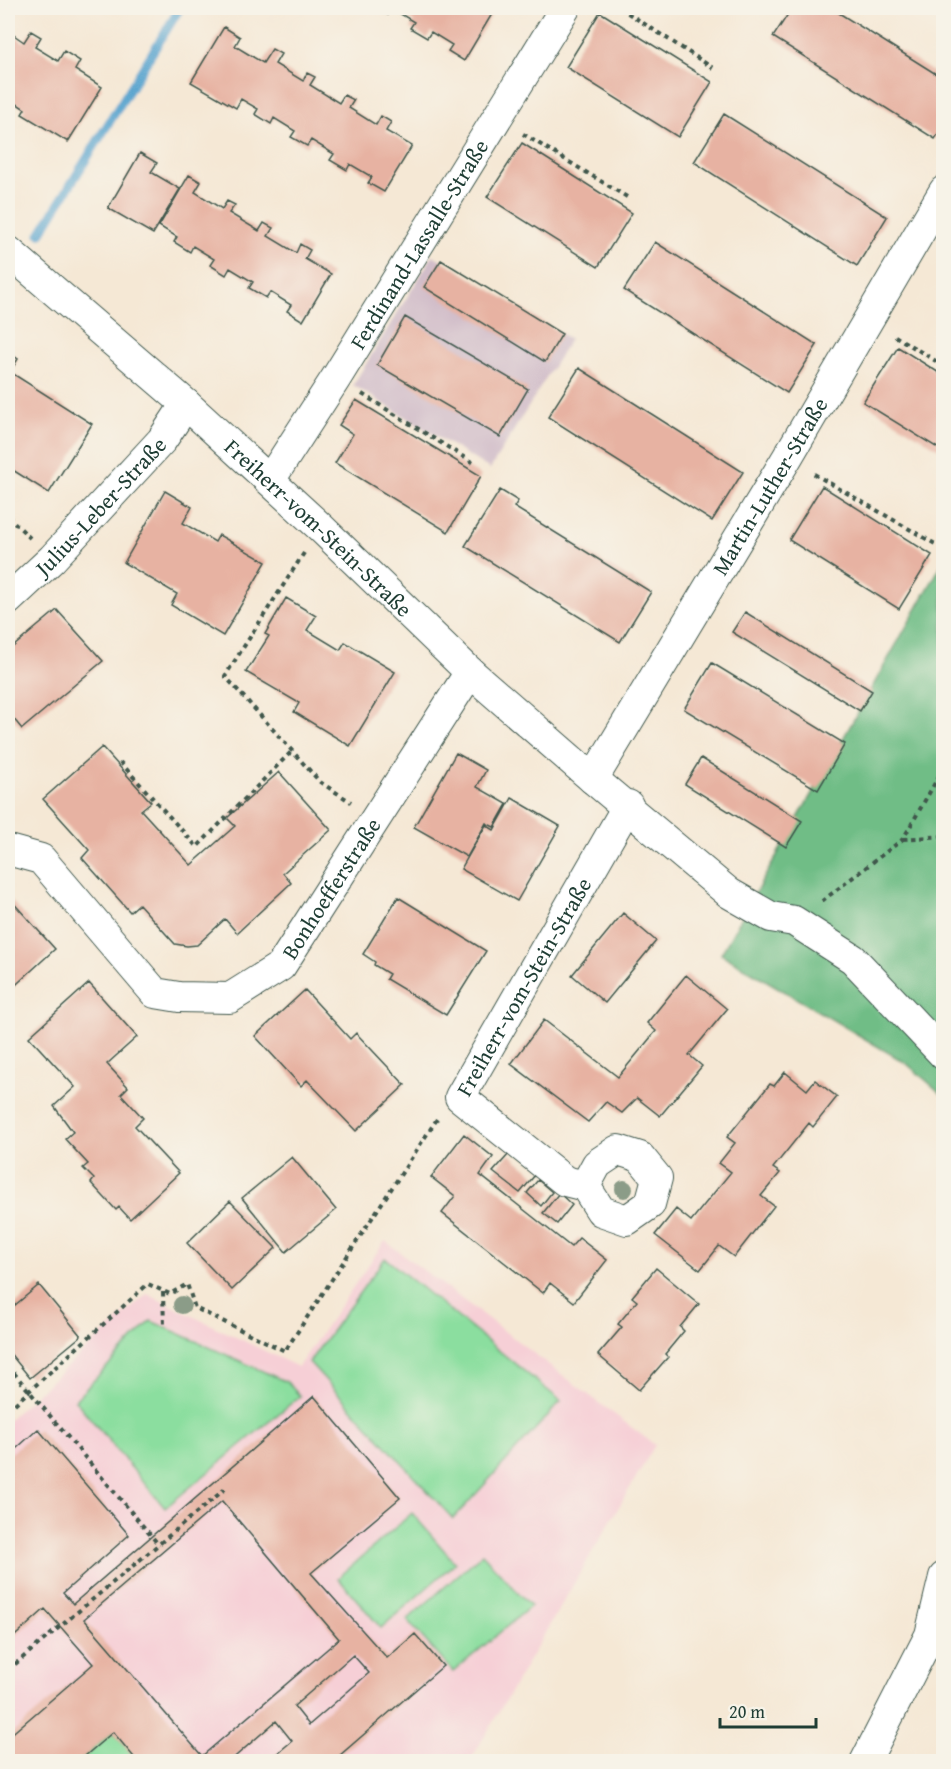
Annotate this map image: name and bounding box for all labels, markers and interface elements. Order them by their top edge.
street label: Ferdinand-Lassalle-Straße [342,133,496,355]
street label: Martin-Luther-Straße [704,391,835,581]
street label: Julius-Leber-Straße [26,429,174,585]
street label: Freiherr-vom-Stein-Straße [217,431,420,624]
street label: Bonhoefferstraße [274,811,388,965]
street label: Freiherr-vom-Stein-Straße [448,871,599,1102]
scale bar [720,1691,816,1729]
text: 20 m [729,1698,765,1725]

